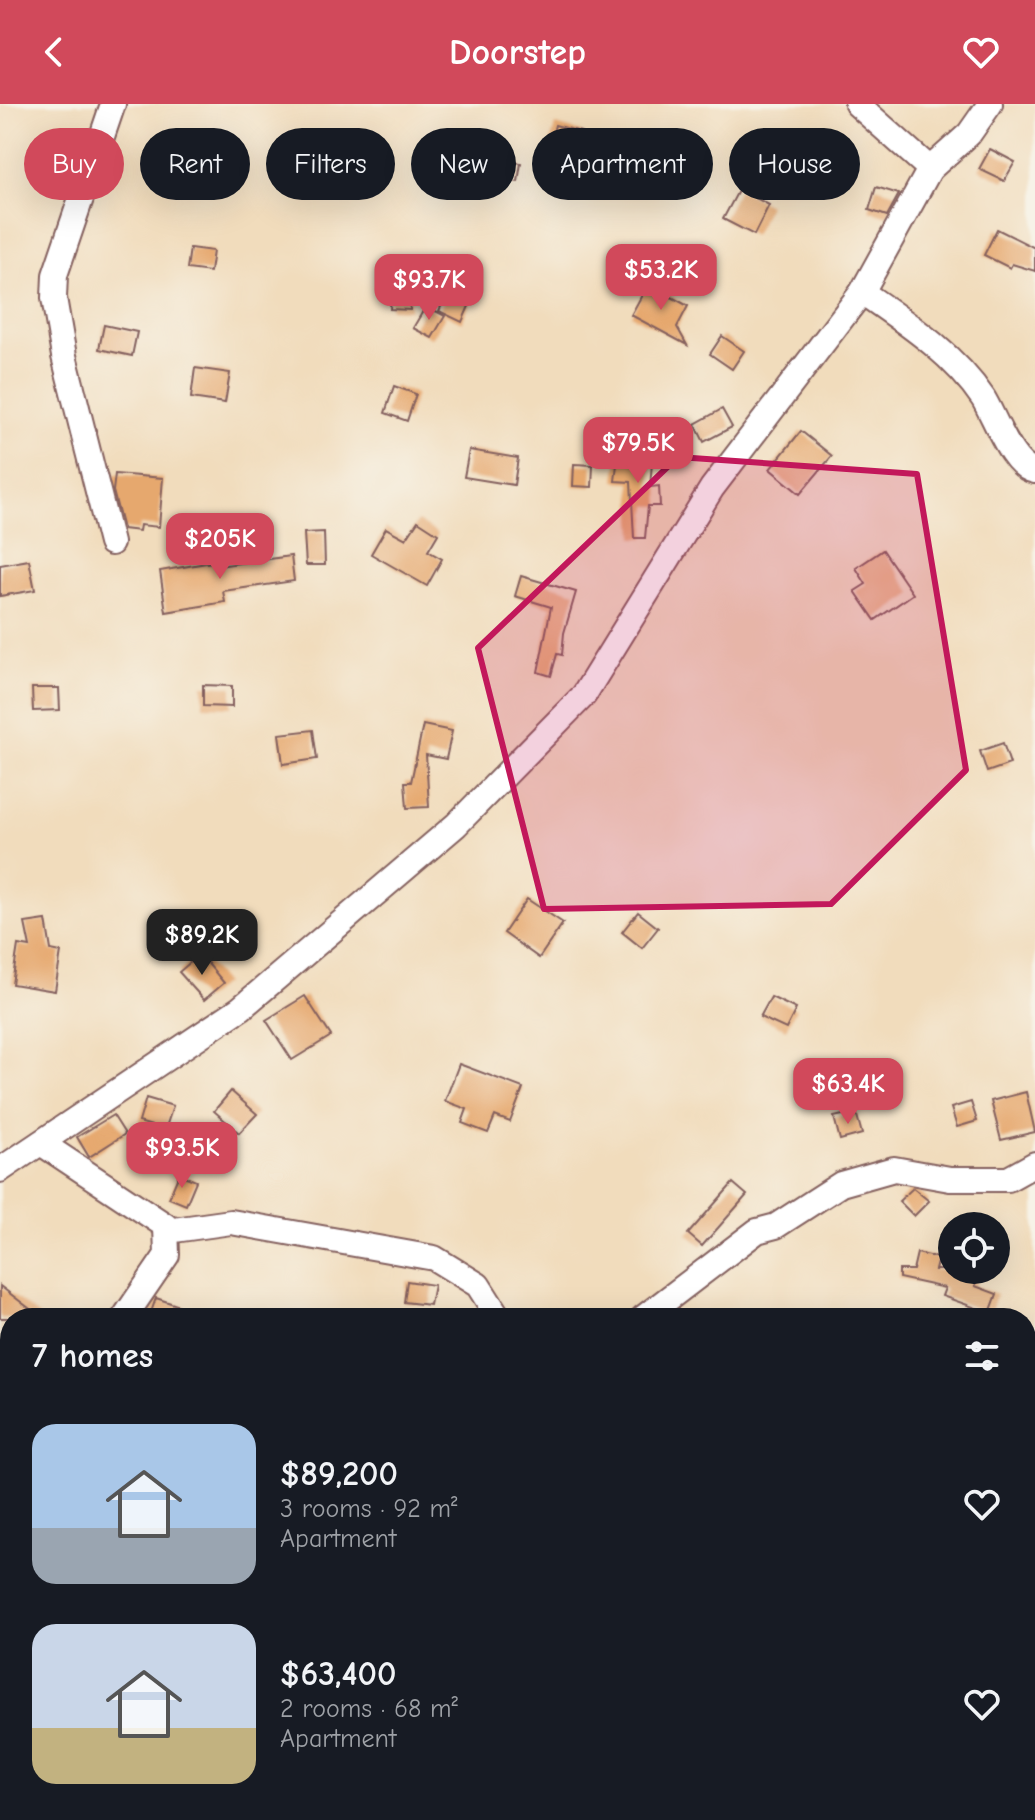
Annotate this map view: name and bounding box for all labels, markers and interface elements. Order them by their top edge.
icon: back [32,30,76,74]
icon: heart [959,30,1003,74]
text: Doorstep [449,32,586,73]
chip: Buy [24,128,124,200]
chip: Rent [140,128,250,200]
chip: Filters [266,128,395,200]
chip: New [411,128,516,200]
chip: Apartment [532,128,713,200]
chip: House [729,128,860,200]
pin: $53.2K [596,244,726,312]
pin: $93.7K [364,254,494,322]
text: $53.2K [624,255,698,285]
text: $93.7K [392,265,466,295]
pin: $79.5K [573,417,703,485]
text: $79.5K [601,428,675,458]
pin: $205K [164,513,276,581]
text: $205K [184,524,256,554]
pin: $89.2K [137,909,267,977]
text: $89.2K [165,920,239,950]
pin: $63.4K [783,1058,913,1126]
text: $63.4K [811,1069,885,1099]
pin: $93.5K [117,1122,247,1190]
text: $93.5K [144,1133,220,1163]
map controls [938,1212,1010,1284]
button: locate [938,1212,1010,1284]
icon: filters [960,1334,1004,1378]
text: 7 homes [32,1336,153,1376]
text: $89,200 [280,1454,398,1494]
icon: home [96,1456,192,1552]
icon: heart [960,1482,1004,1526]
text: 3 rooms · 92 m² [280,1494,458,1524]
text: Apartment [280,1524,396,1554]
text: $63,400 [280,1654,396,1694]
icon: home [96,1656,192,1752]
icon: heart [960,1682,1004,1726]
text: 2 rooms · 68 m² [280,1694,458,1724]
text: Apartment [280,1724,396,1754]

